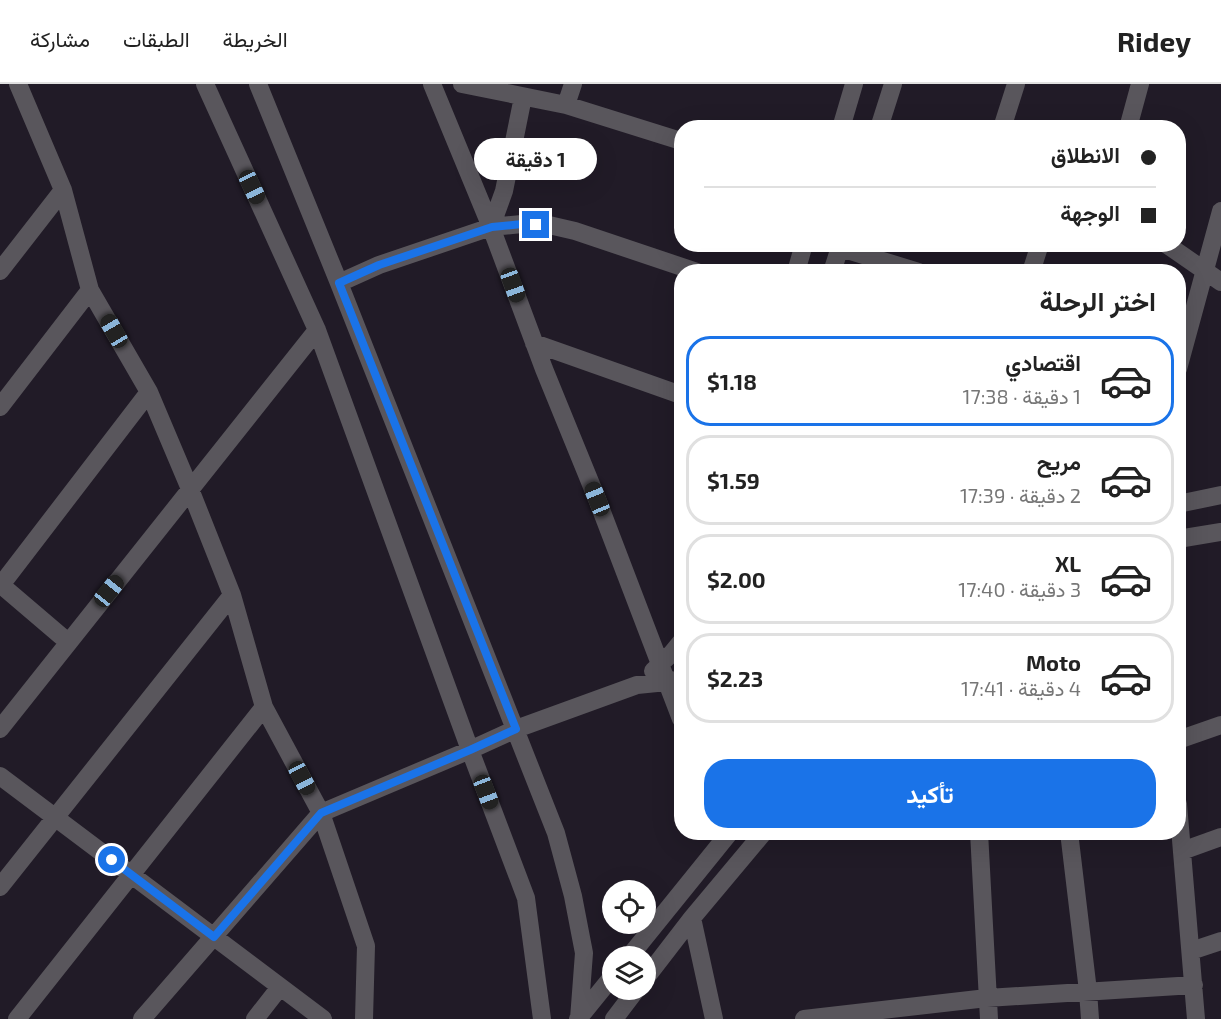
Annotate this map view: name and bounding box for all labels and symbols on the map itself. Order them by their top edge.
callout: 1 دقيقة [474,138,598,180]
car [236,167,268,207]
route end [522,211,549,238]
car [498,265,528,305]
car [97,311,131,351]
car [582,479,612,519]
car [91,571,127,611]
car [286,758,318,798]
car [471,772,501,812]
route start [98,846,125,873]

